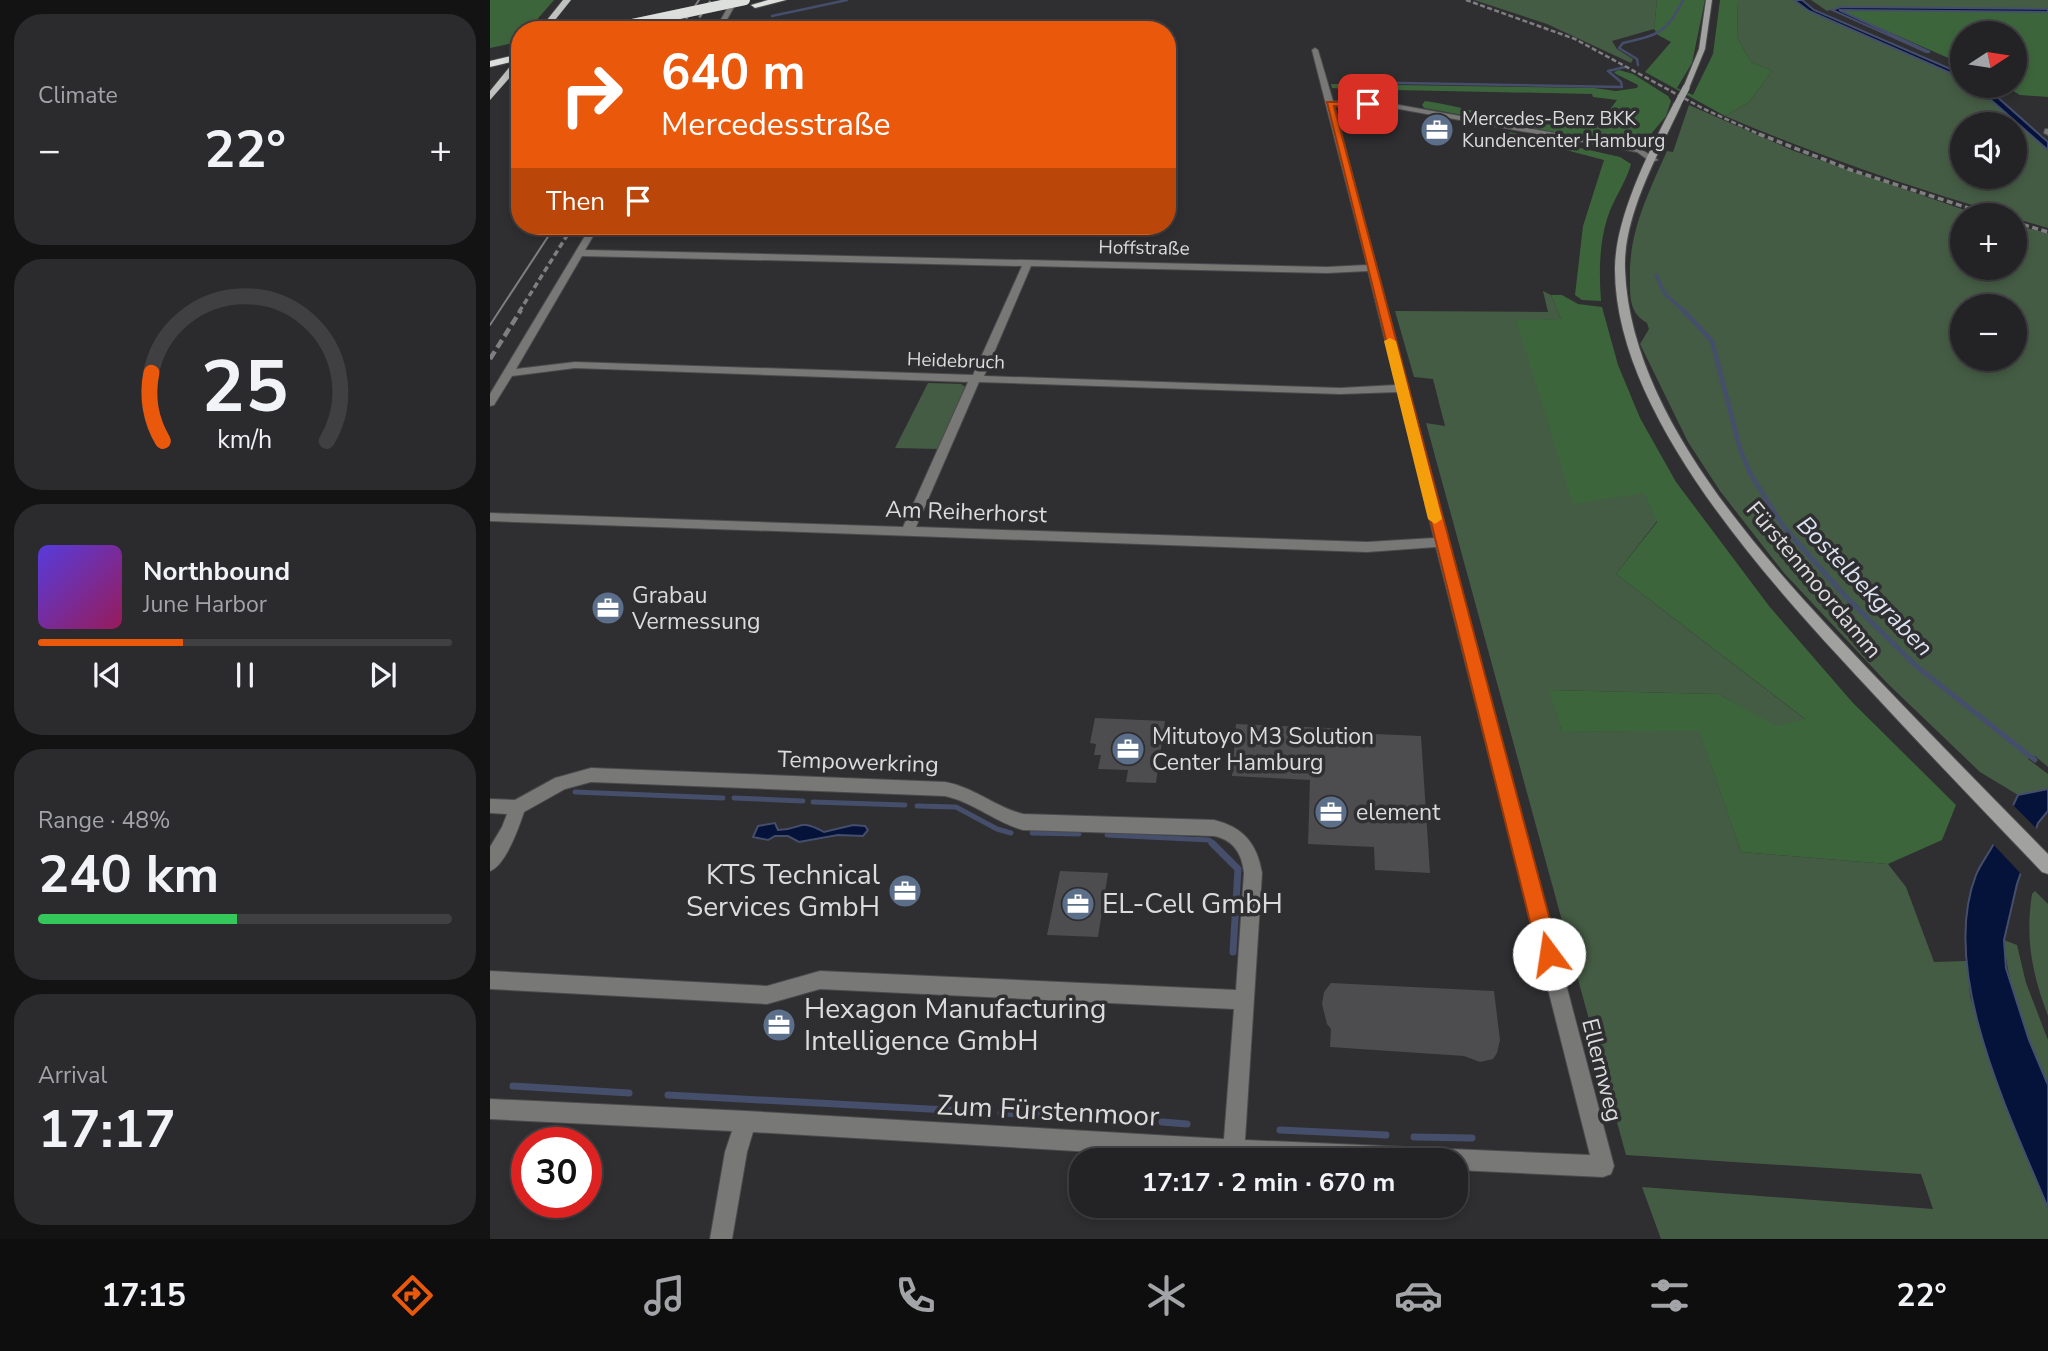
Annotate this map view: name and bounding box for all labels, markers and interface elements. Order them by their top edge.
north arrow [1950,21,2026,98]
map controls [1950,21,2027,371]
text: 640 m [661,39,805,106]
icon: right [546,49,637,140]
pin [1338,74,1398,134]
text: Climate [38,80,118,111]
icon: arrive [1349,85,1387,123]
text: Mercedesstraße [661,103,891,146]
place label: Mercedes-Benz BKK Kundencenter Hamburg [1462,106,1665,154]
office icon: Mercedes-Benz BKK Kundencenter Hamburg [1418,111,1456,149]
button: sound [1950,112,2027,189]
text: 22° [204,114,286,185]
text: − [38,125,61,176]
text: + [429,125,452,176]
icon: arrive [619,182,657,220]
text: Then [546,184,605,219]
button: + [1950,203,2027,280]
street label: Hoffstraße [1098,234,1190,262]
button: − [1950,294,2027,371]
text: 25 [201,337,289,437]
street label: Heidebruch [906,346,1006,376]
text: km/h [217,422,273,456]
street label: Am Reiherhorst [885,494,1048,530]
street label: Fürstenmoordamm [1739,495,1889,665]
water label: Bostelbekgraben [1790,509,1940,663]
text: Northbound [143,554,290,589]
place label: Grabau Vermessung [631,580,760,637]
text: June Harbor [143,589,267,620]
office icon: Grabau Vermessung [589,589,627,627]
icon: previous [88,656,126,694]
icon: pause [226,656,264,694]
icon: next [364,656,402,694]
place label: Mitutoyo M3 Solution Center Hamburg [1152,721,1374,778]
office icon: Mitutoyo M3 Solution Center Hamburg [1109,730,1147,768]
street label: Tempowerkring [777,744,939,780]
office icon: element [1312,793,1350,831]
place label: element [1356,797,1441,828]
text: Range · 48% [38,805,170,836]
text: 240 km [38,839,219,910]
place label: KTS Technical Services GmbH [686,856,881,926]
office icon: KTS Technical Services GmbH [886,872,924,910]
office icon: EL-Cell GmbH [1059,885,1097,923]
place label: EL-Cell GmbH [1102,885,1283,923]
position arrow [1512,917,1586,991]
place label: Hexagon Manufacturing Intelligence GmbH [804,990,1106,1060]
office icon: Hexagon Manufacturing Intelligence GmbH [760,1006,798,1044]
street label: Ellernweg [1574,1015,1630,1125]
text: Arrival [38,1060,107,1091]
street label: Zum Fürstenmoor [936,1086,1160,1136]
text: 17:17 [38,1094,176,1165]
speed limit sign: 30 [511,1127,602,1218]
text: 17:17 · 2 min · 670 m [1142,1165,1395,1200]
icon: directions [388,1271,437,1320]
icon: music [640,1271,689,1320]
icon: phone [891,1271,940,1320]
icon: climate [1142,1271,1191,1320]
icon: car [1394,1271,1443,1320]
icon: filters [1645,1271,1694,1320]
text: 17:15 [101,1274,186,1317]
text: 22° [1896,1274,1947,1317]

